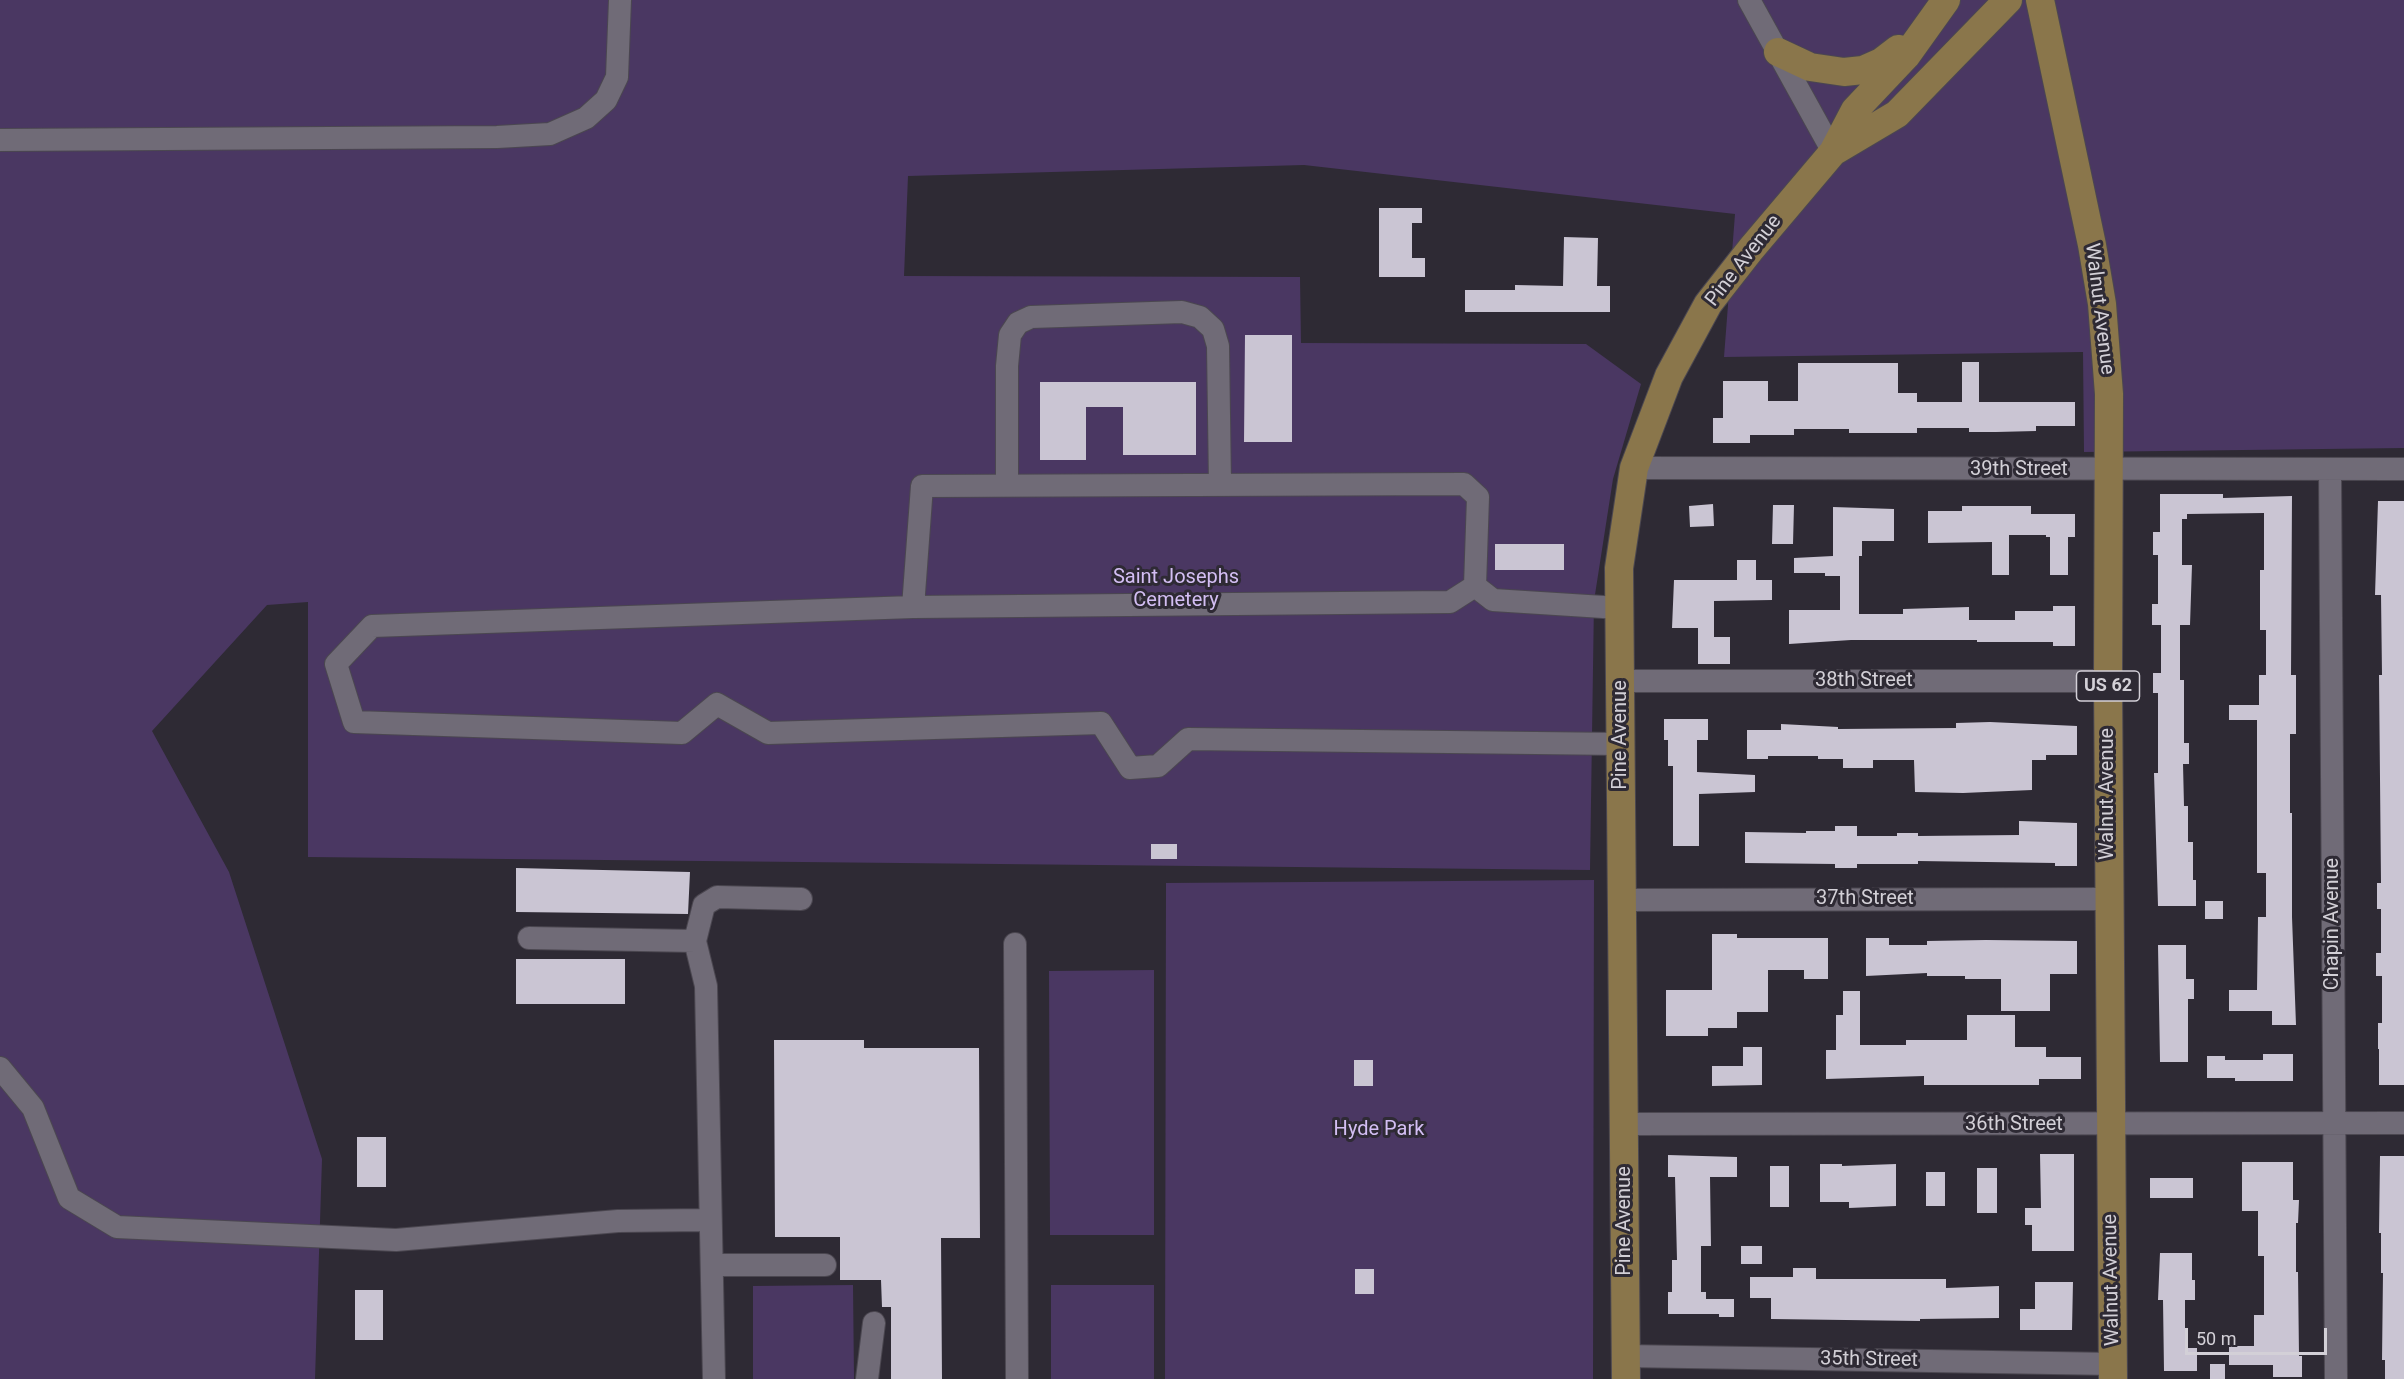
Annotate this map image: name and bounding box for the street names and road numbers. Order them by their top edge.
street label: Pine Avenue [1701,210,1787,312]
street label: Walnut Avenue [2079,242,2119,376]
street label: 39th Street [1970,458,2068,482]
street label: 38th Street [1815,669,1913,693]
road number: US 62 [2076,671,2140,701]
street label: Pine Avenue [1609,680,1633,790]
street label: Walnut Avenue [2096,728,2120,860]
street label: Chapin Avenue [2321,858,2345,990]
street label: 37th Street [1816,887,1914,911]
street label: 36th Street [1965,1113,2063,1137]
street label: Pine Avenue [1613,1166,1637,1276]
street label: Walnut Avenue [2099,1214,2125,1346]
street label: 35th Street [1820,1347,1918,1373]

